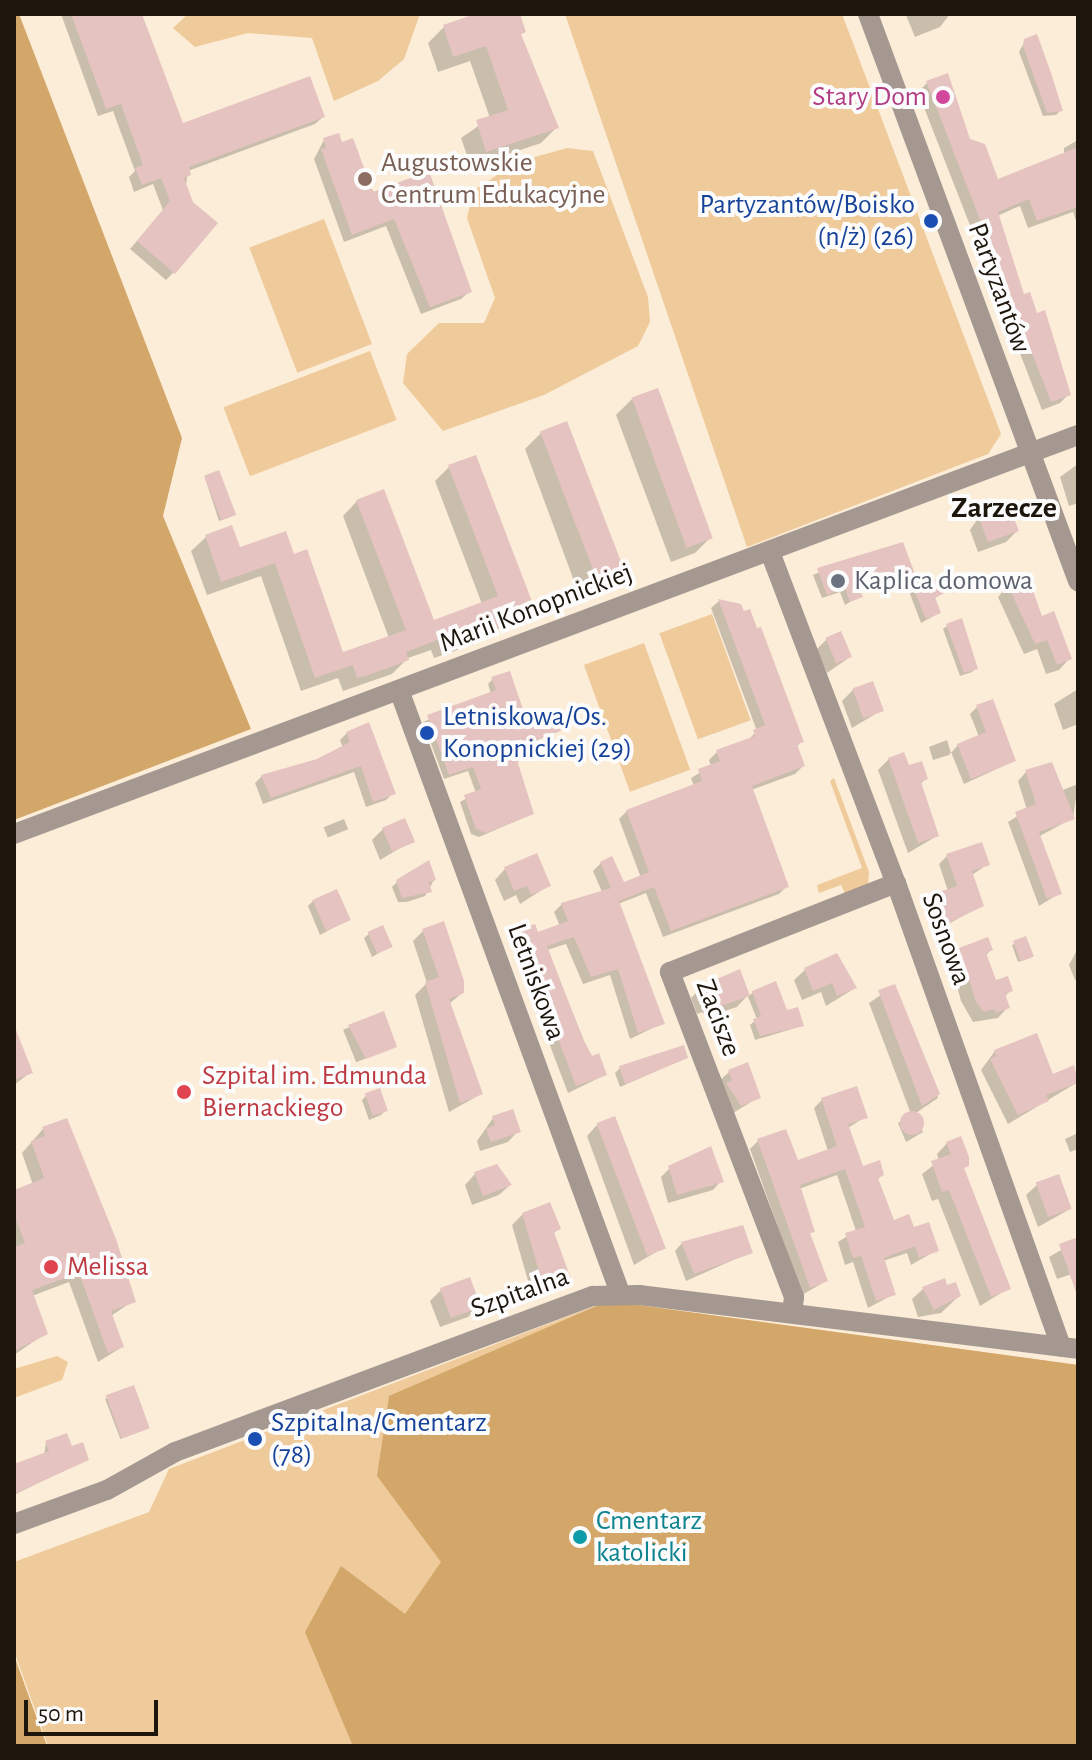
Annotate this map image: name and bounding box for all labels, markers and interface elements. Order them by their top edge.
place label: Stary Dom [812,80,927,114]
marker: Stary Dom [934,88,952,106]
place label: Augustowskie Centrum Edukacyjne [381,146,606,212]
marker: Augustowskie Centrum Edukacyjne [356,170,374,188]
place label: Partyzantów/Boisko (n/ż) (26) [699,188,915,254]
marker: Partyzantów/Boisko (n/ż) (26) [922,212,940,230]
street label: Partyzantów [960,218,1038,358]
district label: Zarzecze [951,490,1057,526]
street label: Marii Konopnickiej [435,556,637,660]
place label: Kaplica domowa [854,564,1033,598]
marker: Kaplica domowa [829,572,847,590]
place label: Letniskowa/Os. Konopnickiej (29) [443,700,632,766]
marker: Letniskowa/Os. Konopnickiej (29) [418,724,436,742]
street label: Sosnowa [914,888,978,990]
street label: Letniskowa [499,919,573,1045]
street label: Zacisze [688,975,748,1061]
place label: Szpital im. Edmunda Biernackiego [202,1059,427,1125]
marker: Szpital im. Edmunda Biernackiego [173,1081,195,1103]
place label: Melissa [67,1250,149,1284]
marker: Melissa [42,1258,60,1276]
street label: Szpitalna [466,1260,574,1326]
place label: Szpitalna/Cmentarz (78) [271,1406,487,1472]
marker: Szpitalna/Cmentarz (78) [246,1430,264,1448]
place label: Cmentarz katolicki [596,1504,702,1570]
marker: Cmentarz katolicki [571,1528,589,1546]
scale bar [28,1684,162,1734]
text: 50 m [38,1702,84,1726]

